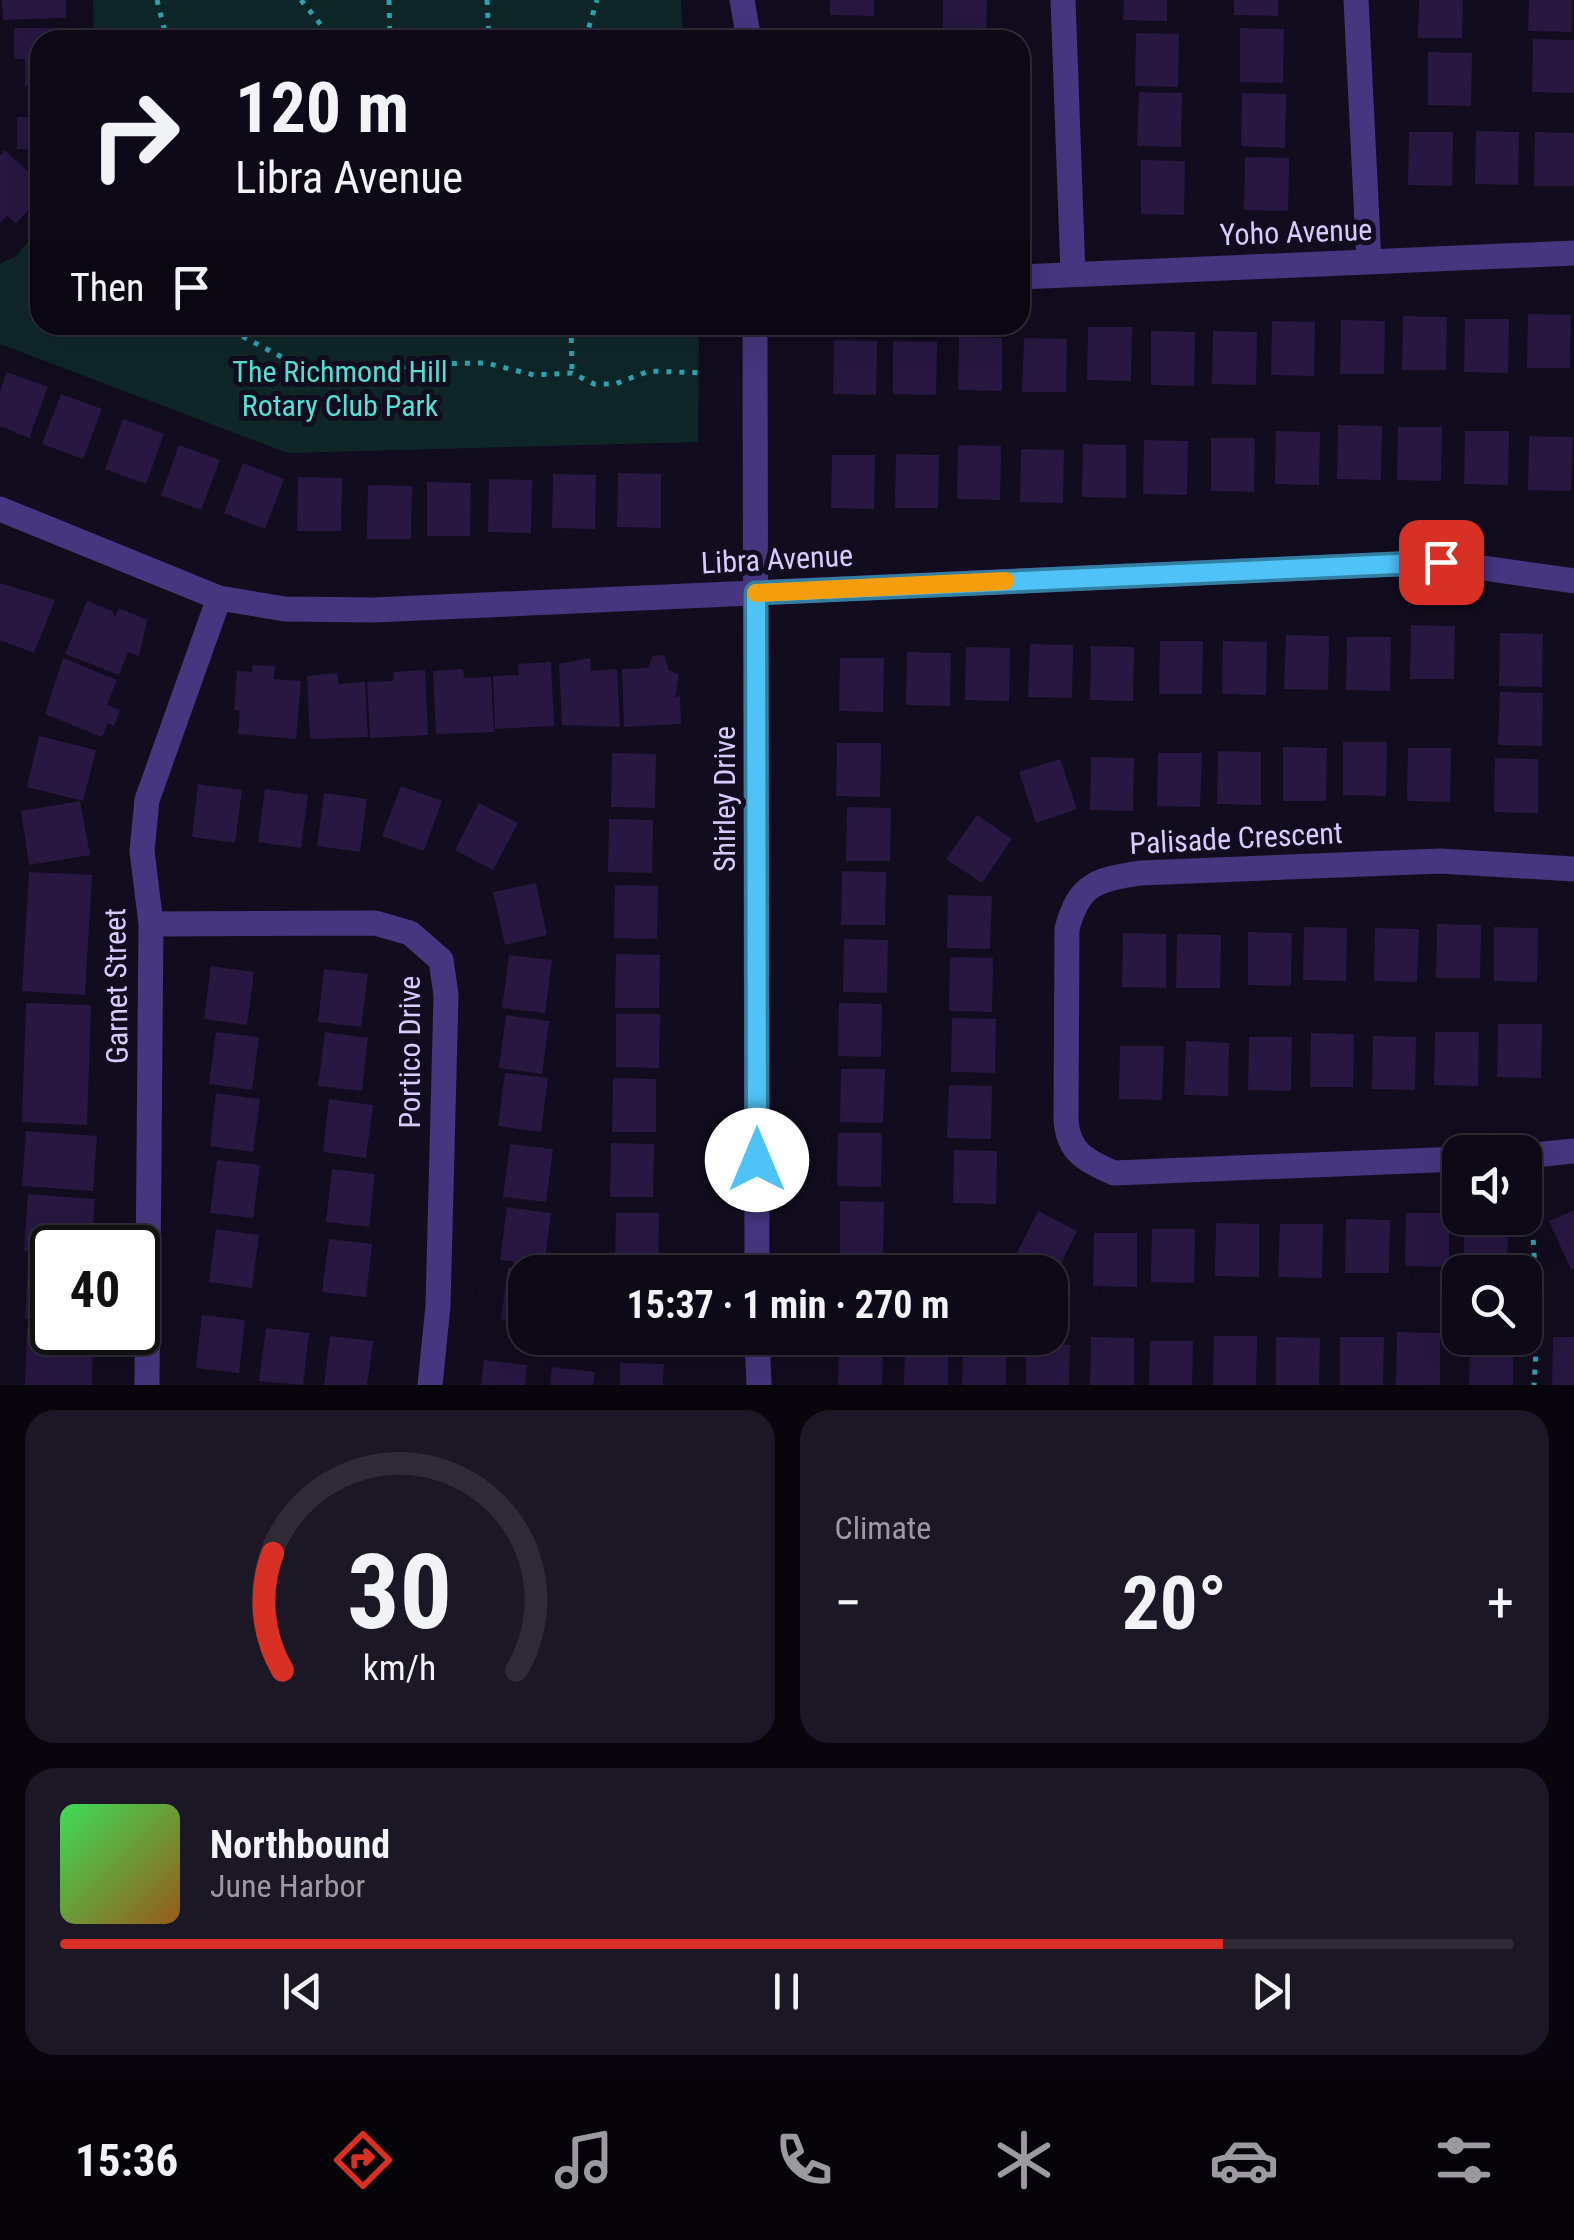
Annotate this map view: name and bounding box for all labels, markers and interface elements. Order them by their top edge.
text: 120 m [235,67,409,149]
icon: right [70,70,200,200]
text: Libra Avenue [235,151,463,204]
street label: Yoho Avenue [1219,212,1373,252]
icon: arrive [164,260,219,315]
text: Then [70,266,144,310]
park label: The Richmond Hill Rotary Club Park [232,354,448,423]
pin [1399,520,1484,605]
icon: arrive [1414,535,1469,590]
street label: Libra Avenue [700,538,854,580]
street label: Shirley Drive [707,726,742,872]
street label: Palisade Crescent [1129,815,1343,861]
street label: Garnet Street [97,908,135,1064]
street label: Portico Drive [392,976,427,1128]
position arrow [705,1108,809,1212]
map controls [1442,1135,1542,1355]
button: sound [1442,1135,1542,1235]
speed limit sign: 40 [30,1225,160,1355]
button: search [1442,1255,1542,1355]
text: 15:37 · 1 min · 270 m [627,1283,949,1327]
text: Climate [835,1509,931,1547]
text: 30 [347,1532,452,1653]
text: 20° [1122,1559,1227,1647]
text: − [835,1571,862,1635]
text: + [1487,1571,1514,1635]
text: km/h [363,1647,437,1689]
text: Northbound [210,1823,390,1867]
text: June Harbor [210,1867,365,1905]
icon: previous [275,1964,330,2019]
icon: pause [759,1964,814,2019]
icon: next [1244,1964,1299,2019]
icon: directions [328,2125,398,2195]
icon: music [549,2125,619,2195]
icon: phone [769,2125,839,2195]
icon: climate [989,2125,1059,2195]
icon: car [1209,2125,1279,2195]
icon: filters [1429,2125,1499,2195]
text: 15:36 [75,2134,178,2187]

